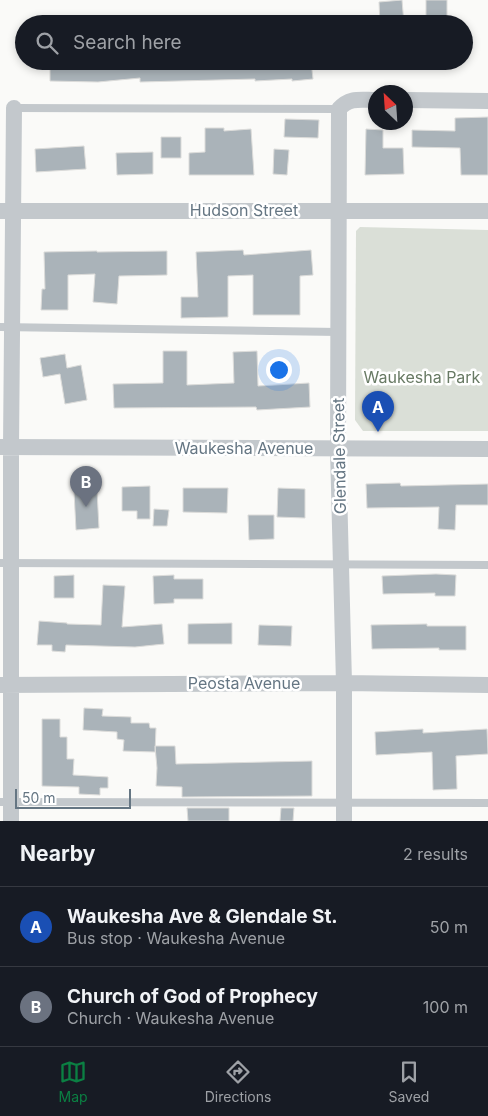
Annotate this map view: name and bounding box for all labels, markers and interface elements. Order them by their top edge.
search box [15,15,473,70]
icon: search [33,29,61,57]
text: Search here [73,31,182,54]
north arrow [368,85,413,130]
street label: Hudson Street [190,200,298,220]
your location [266,357,292,383]
park label: Waukesha Park [364,367,481,387]
pin: A [362,391,394,432]
street label: Glendale Street [328,398,350,514]
street label: Waukesha Avenue [175,438,313,458]
pin: B [70,466,102,507]
street label: Peosta Avenue [188,673,300,693]
scale bar [15,786,131,809]
text: 50 m [22,789,56,806]
text: Nearby [20,841,95,866]
text: 2 results [403,844,468,864]
text: Waukesha Ave & Glendale St. [67,905,338,928]
text: A [30,917,42,937]
text: 50 m [430,917,468,937]
text: Bus stop · Waukesha Avenue [67,928,285,948]
text: Church of God of Prophecy [67,985,318,1008]
text: B [31,997,41,1017]
text: 100 m [423,997,468,1017]
text: Church · Waukesha Avenue [67,1008,274,1028]
tab: Map [59,1058,88,1105]
tab: Directions [205,1058,271,1105]
tab: Saved [388,1058,429,1105]

